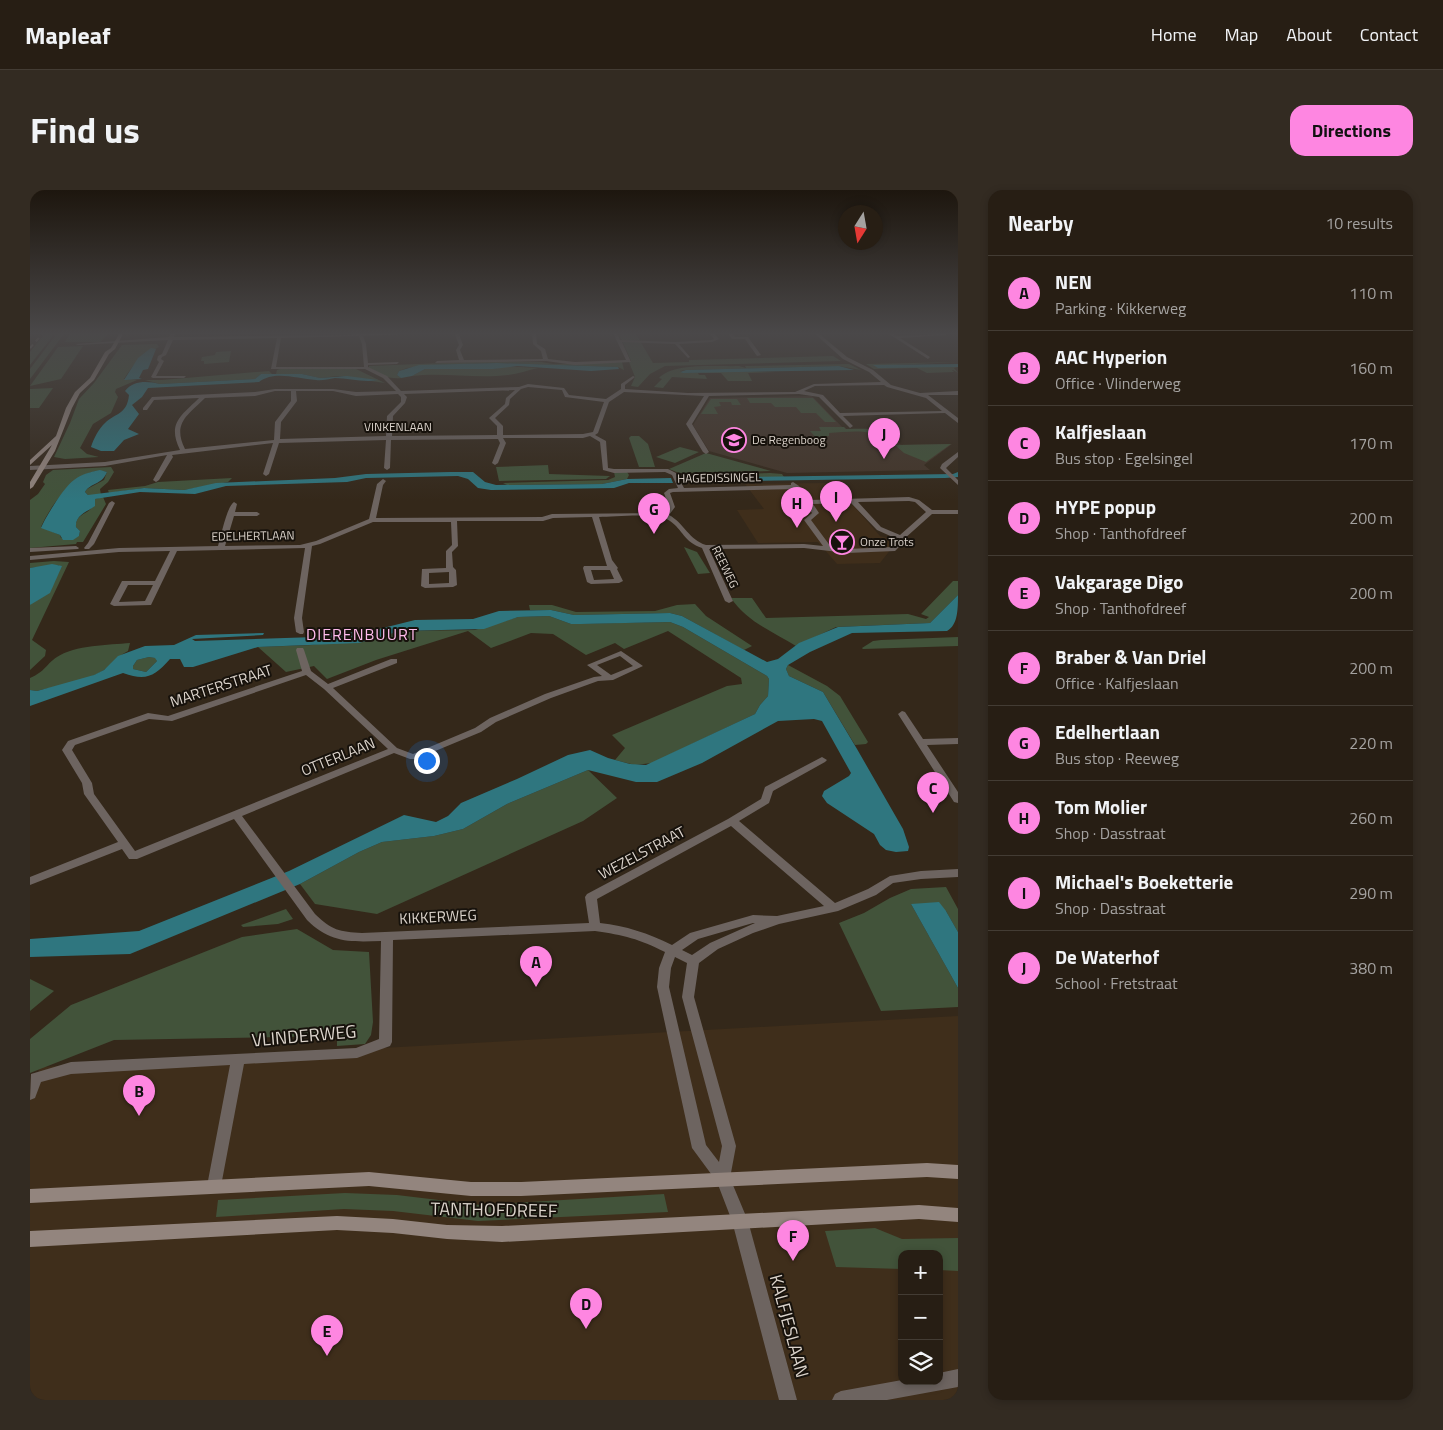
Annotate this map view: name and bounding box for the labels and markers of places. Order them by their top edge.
pin: J [868,418,900,459]
school or university icon: De Regenboog [721,427,747,453]
place label: De Regenboog [752,430,826,449]
pin: I [820,481,852,522]
pin: H [781,487,813,528]
pin: G [638,493,670,534]
bar icon: Onze Trots [829,529,855,555]
place label: Onze Trots [860,532,914,551]
pin: C [917,772,949,813]
pin: A [520,946,552,987]
pin: B [123,1075,155,1116]
pin: F [777,1220,809,1261]
pin: D [570,1288,602,1329]
pin: E [311,1315,343,1356]

